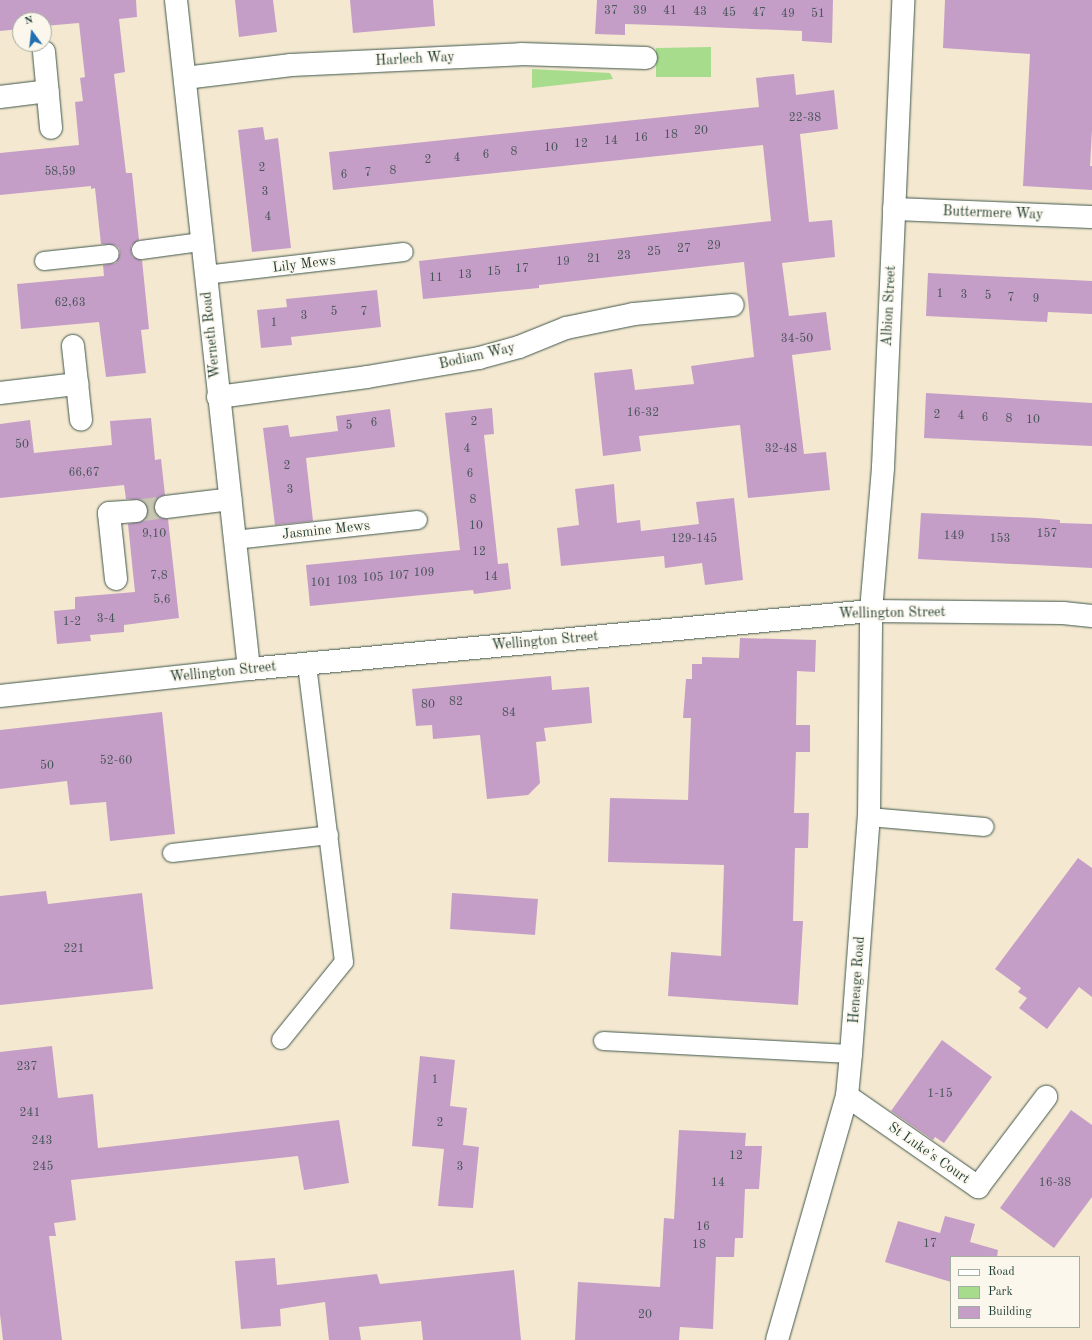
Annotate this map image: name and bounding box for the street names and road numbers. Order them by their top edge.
street label: Harlech Way [375,49,455,69]
street label: Buttermere Way [942,203,1044,223]
street label: Lily Mews [272,252,336,276]
street label: Albion Street [878,265,900,347]
street label: Werneth Road [198,291,224,379]
street label: Bodiam Way [437,339,517,373]
street label: Jasmine Mews [281,517,371,543]
street label: Wellington Street [838,604,946,622]
street label: Wellington Street [491,628,599,654]
street label: Wellington Street [169,658,277,686]
street label: Heneage Road [846,936,868,1024]
street label: St Luke's Court [885,1119,973,1187]

